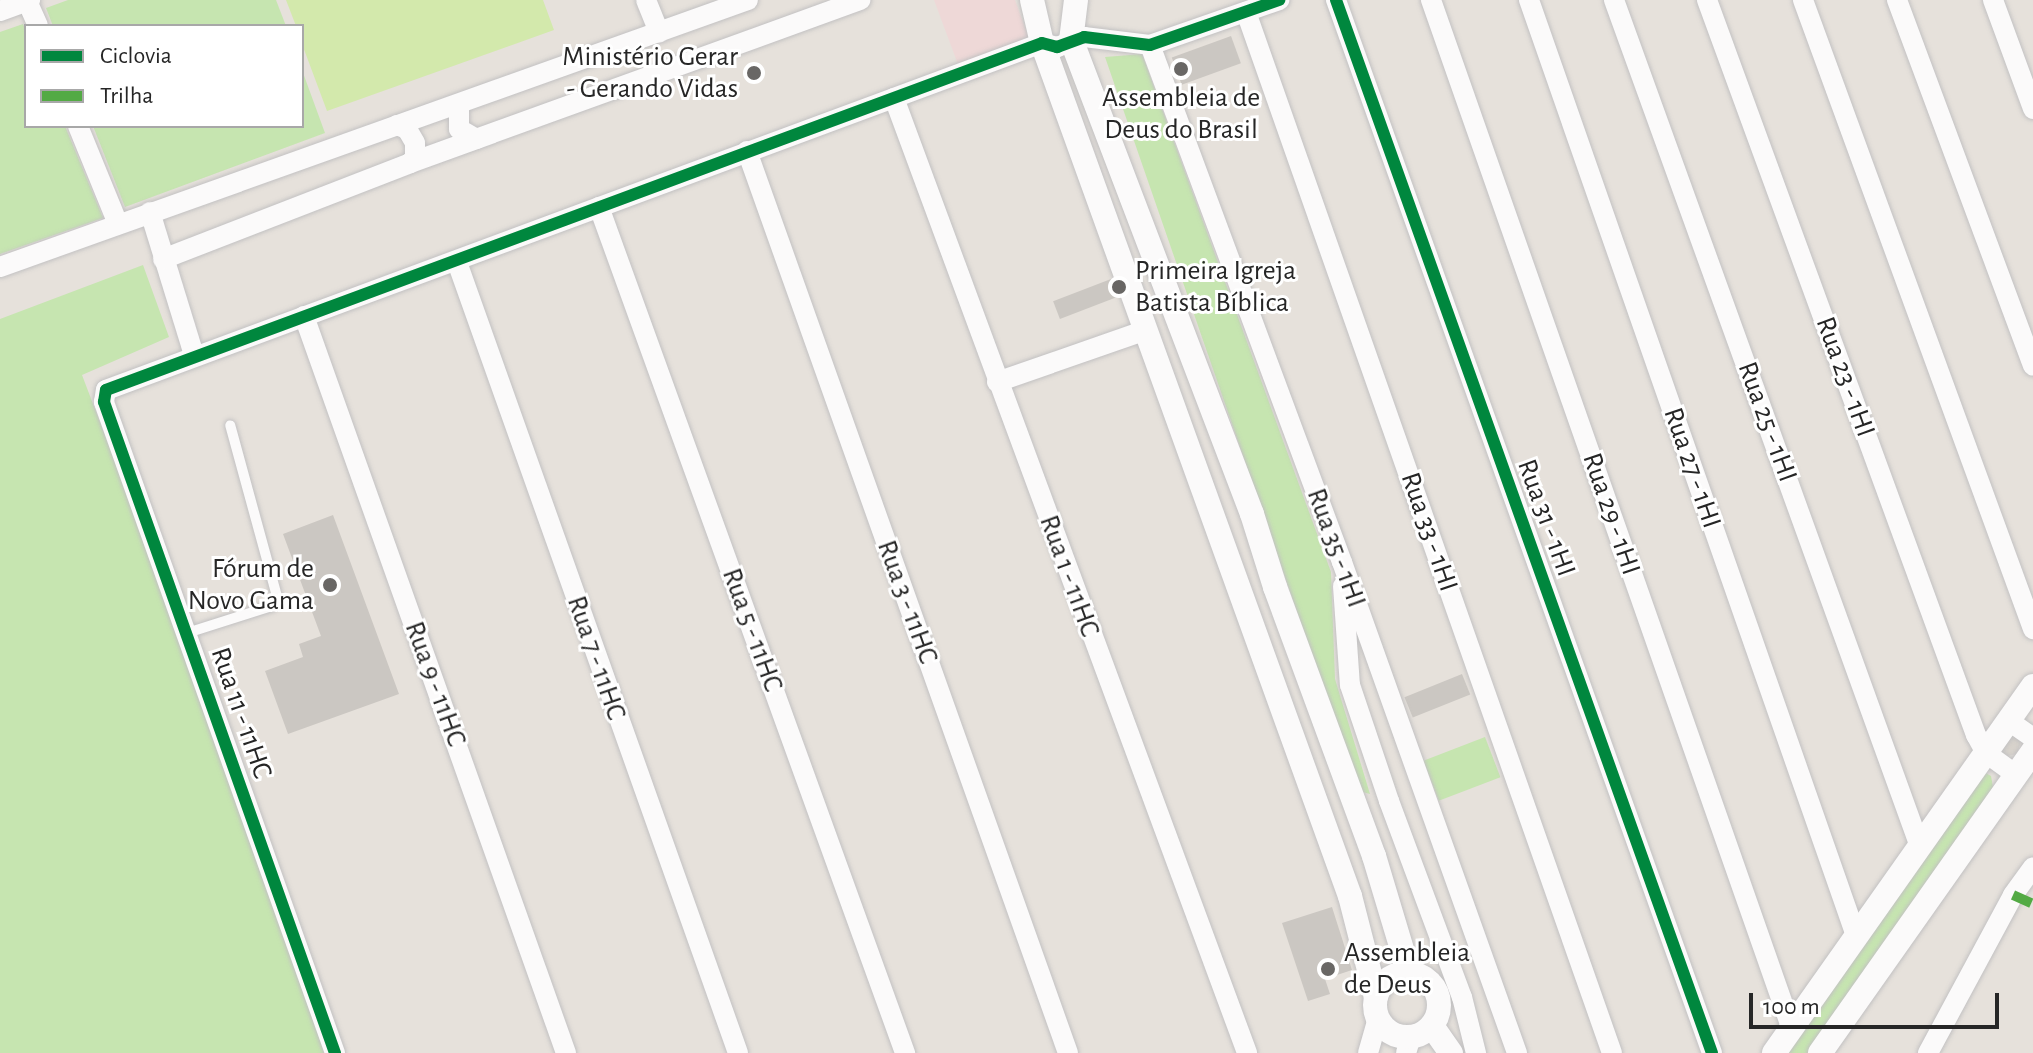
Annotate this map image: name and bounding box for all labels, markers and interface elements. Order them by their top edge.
legend [24,24,304,128]
place label: Ministério Gerar - Gerando Vidas [562,40,738,106]
text: Ciclovia [100,44,172,68]
marker: Assembleia de Deus do Brasil [1172,60,1190,78]
marker: Ministério Gerar - Gerando Vidas [745,64,763,82]
place label: Assembleia de Deus do Brasil [1102,81,1260,147]
text: Trilha [100,84,153,108]
place label: Primeira Igreja Batista Bíblica [1135,254,1296,320]
marker: Primeira Igreja Batista Bíblica [1110,278,1128,296]
street label: Rua 23 - 1HI [1808,312,1882,442]
street label: Rua 25 - 1HI [1730,357,1804,487]
street label: Rua 27 - 1HI [1656,403,1728,533]
street label: Rua 29 - 1HI [1574,449,1648,579]
street label: Rua 31 - 1HI [1509,455,1583,581]
street label: Rua 33 - 1HI [1393,468,1465,596]
street label: Rua 35 - 1HI [1299,484,1373,612]
street label: Rua 1 - 11HC [1032,511,1106,641]
street label: Rua 3 - 11HC [869,536,945,668]
place label: Fórum de Novo Gama [188,552,314,618]
street label: Rua 5 - 11HC [714,564,790,696]
marker: Fórum de Novo Gama [321,576,339,594]
street label: Rua 7 - 11HC [559,592,633,724]
street label: Rua 9 - 11HC [397,617,473,751]
street label: Rua 11 - 11HC [203,643,279,783]
place label: Assembleia de Deus [1344,936,1470,1002]
marker: Assembleia de Deus [1319,960,1337,978]
scale bar [1753,977,2003,1027]
text: 100 m [1763,995,1820,1019]

